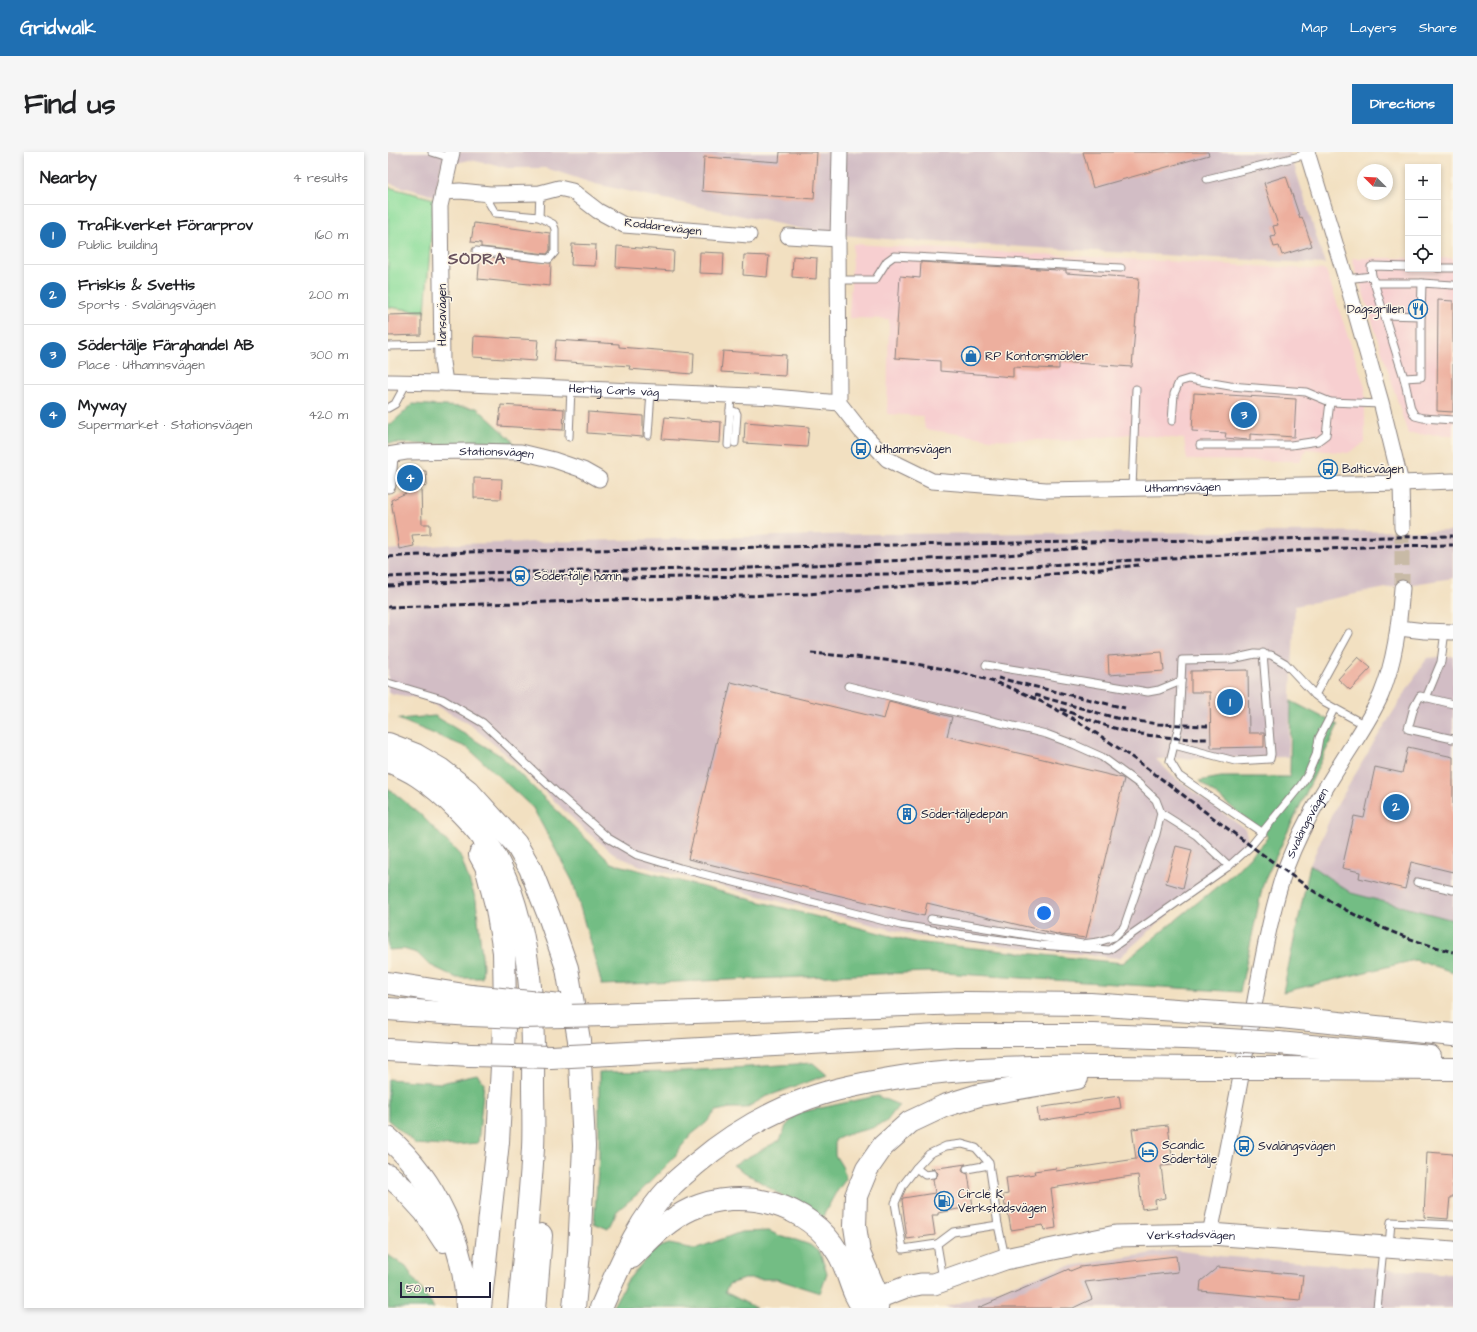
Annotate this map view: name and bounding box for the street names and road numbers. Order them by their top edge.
street label: Roddarevägen [623,214,703,241]
street label: Hansavägen [434,284,452,346]
street label: Hertig Carls väg [568,380,659,402]
street label: Stationsvägen [459,442,536,463]
street label: Uthamnsvägen [1144,478,1221,497]
street label: Svalängsvägen [1282,784,1333,861]
street label: Verkstadsvägen [1147,1225,1236,1244]

